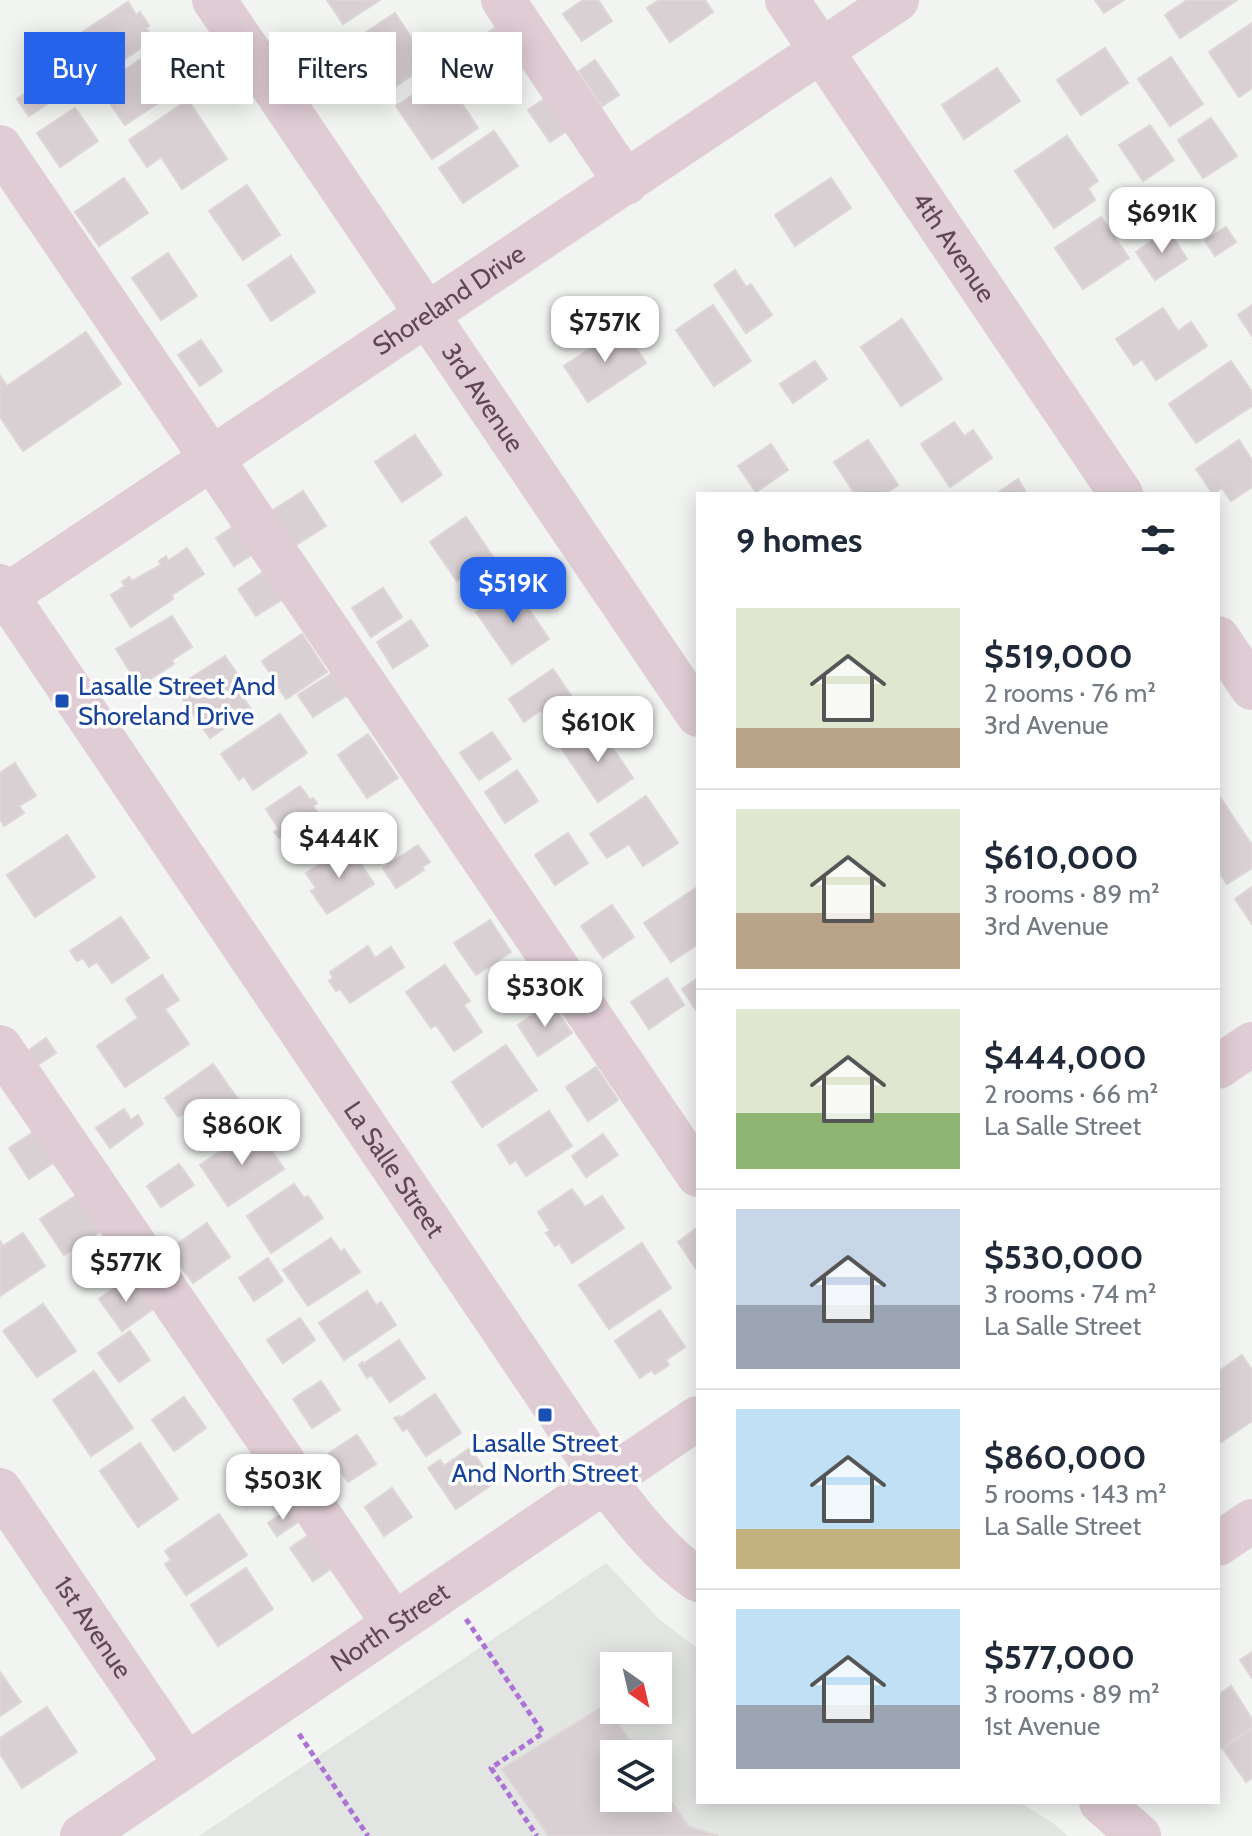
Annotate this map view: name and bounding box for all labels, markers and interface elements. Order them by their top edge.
chip: Buy [24,32,125,104]
chip: Rent [141,32,253,104]
chip: Filters [269,32,396,104]
chip: New [412,32,522,104]
street label: 4th Avenue [905,186,1003,308]
pin: $691K [1106,187,1218,255]
text: $691K [1127,197,1197,229]
street label: Shoreland Drive [367,237,531,362]
pin: $757K [549,296,661,364]
text: $757K [569,306,641,338]
street label: 3rd Avenue [435,337,531,458]
icon: filters [1136,518,1180,562]
text: 9 homes [736,519,862,561]
pin: $519K [457,557,569,625]
text: $519K [478,567,548,599]
text: $519,000 [984,635,1133,677]
icon: home [800,640,896,736]
place label: Lasalle Street And Shoreland Drive [78,670,276,732]
text: 2 rooms · 76 m² [984,677,1156,709]
marker: Lasalle Street And Shoreland Drive [53,692,71,710]
pin: $610K [542,696,654,764]
text: $610K [561,706,635,738]
text: 3rd Avenue [984,709,1109,741]
pin: $444K [283,812,395,880]
text: $444K [299,822,379,854]
text: $610,000 [984,836,1139,878]
icon: home [800,841,896,937]
text: 3 rooms · 89 m² [984,878,1160,910]
text: 3rd Avenue [984,910,1109,942]
pin: $530K [489,961,601,1029]
text: $530K [506,971,584,1003]
text: $444,000 [984,1036,1147,1078]
icon: home [800,1041,896,1137]
text: 2 rooms · 66 m² [984,1078,1158,1110]
street label: La Salle Street [337,1095,452,1244]
pin: $860K [186,1099,298,1167]
text: $860K [202,1109,282,1141]
text: La Salle Street [984,1110,1141,1142]
pin: $577K [70,1236,182,1304]
text: $530,000 [984,1236,1144,1278]
icon: home [800,1241,896,1337]
text: $577K [90,1246,162,1278]
text: 3 rooms · 74 m² [984,1278,1156,1310]
text: La Salle Street [984,1310,1141,1342]
marker: Lasalle Street And North Street [536,1406,554,1424]
place label: Lasalle Street And North Street [452,1427,639,1489]
text: $860,000 [984,1436,1147,1478]
icon: home [800,1441,896,1537]
pin: $503K [227,1454,339,1522]
text: $503K [244,1464,322,1496]
text: 5 rooms · 143 m² [984,1478,1167,1510]
text: La Salle Street [984,1510,1141,1542]
street label: 1st Avenue [47,1570,139,1684]
street label: North Street [325,1576,455,1679]
text: $577,000 [984,1636,1135,1678]
icon: home [800,1641,896,1737]
north arrow [600,1652,672,1724]
map controls [600,1652,672,1812]
text: 3 rooms · 89 m² [984,1678,1160,1710]
text: 1st Avenue [984,1710,1100,1742]
button: layers [600,1740,672,1812]

